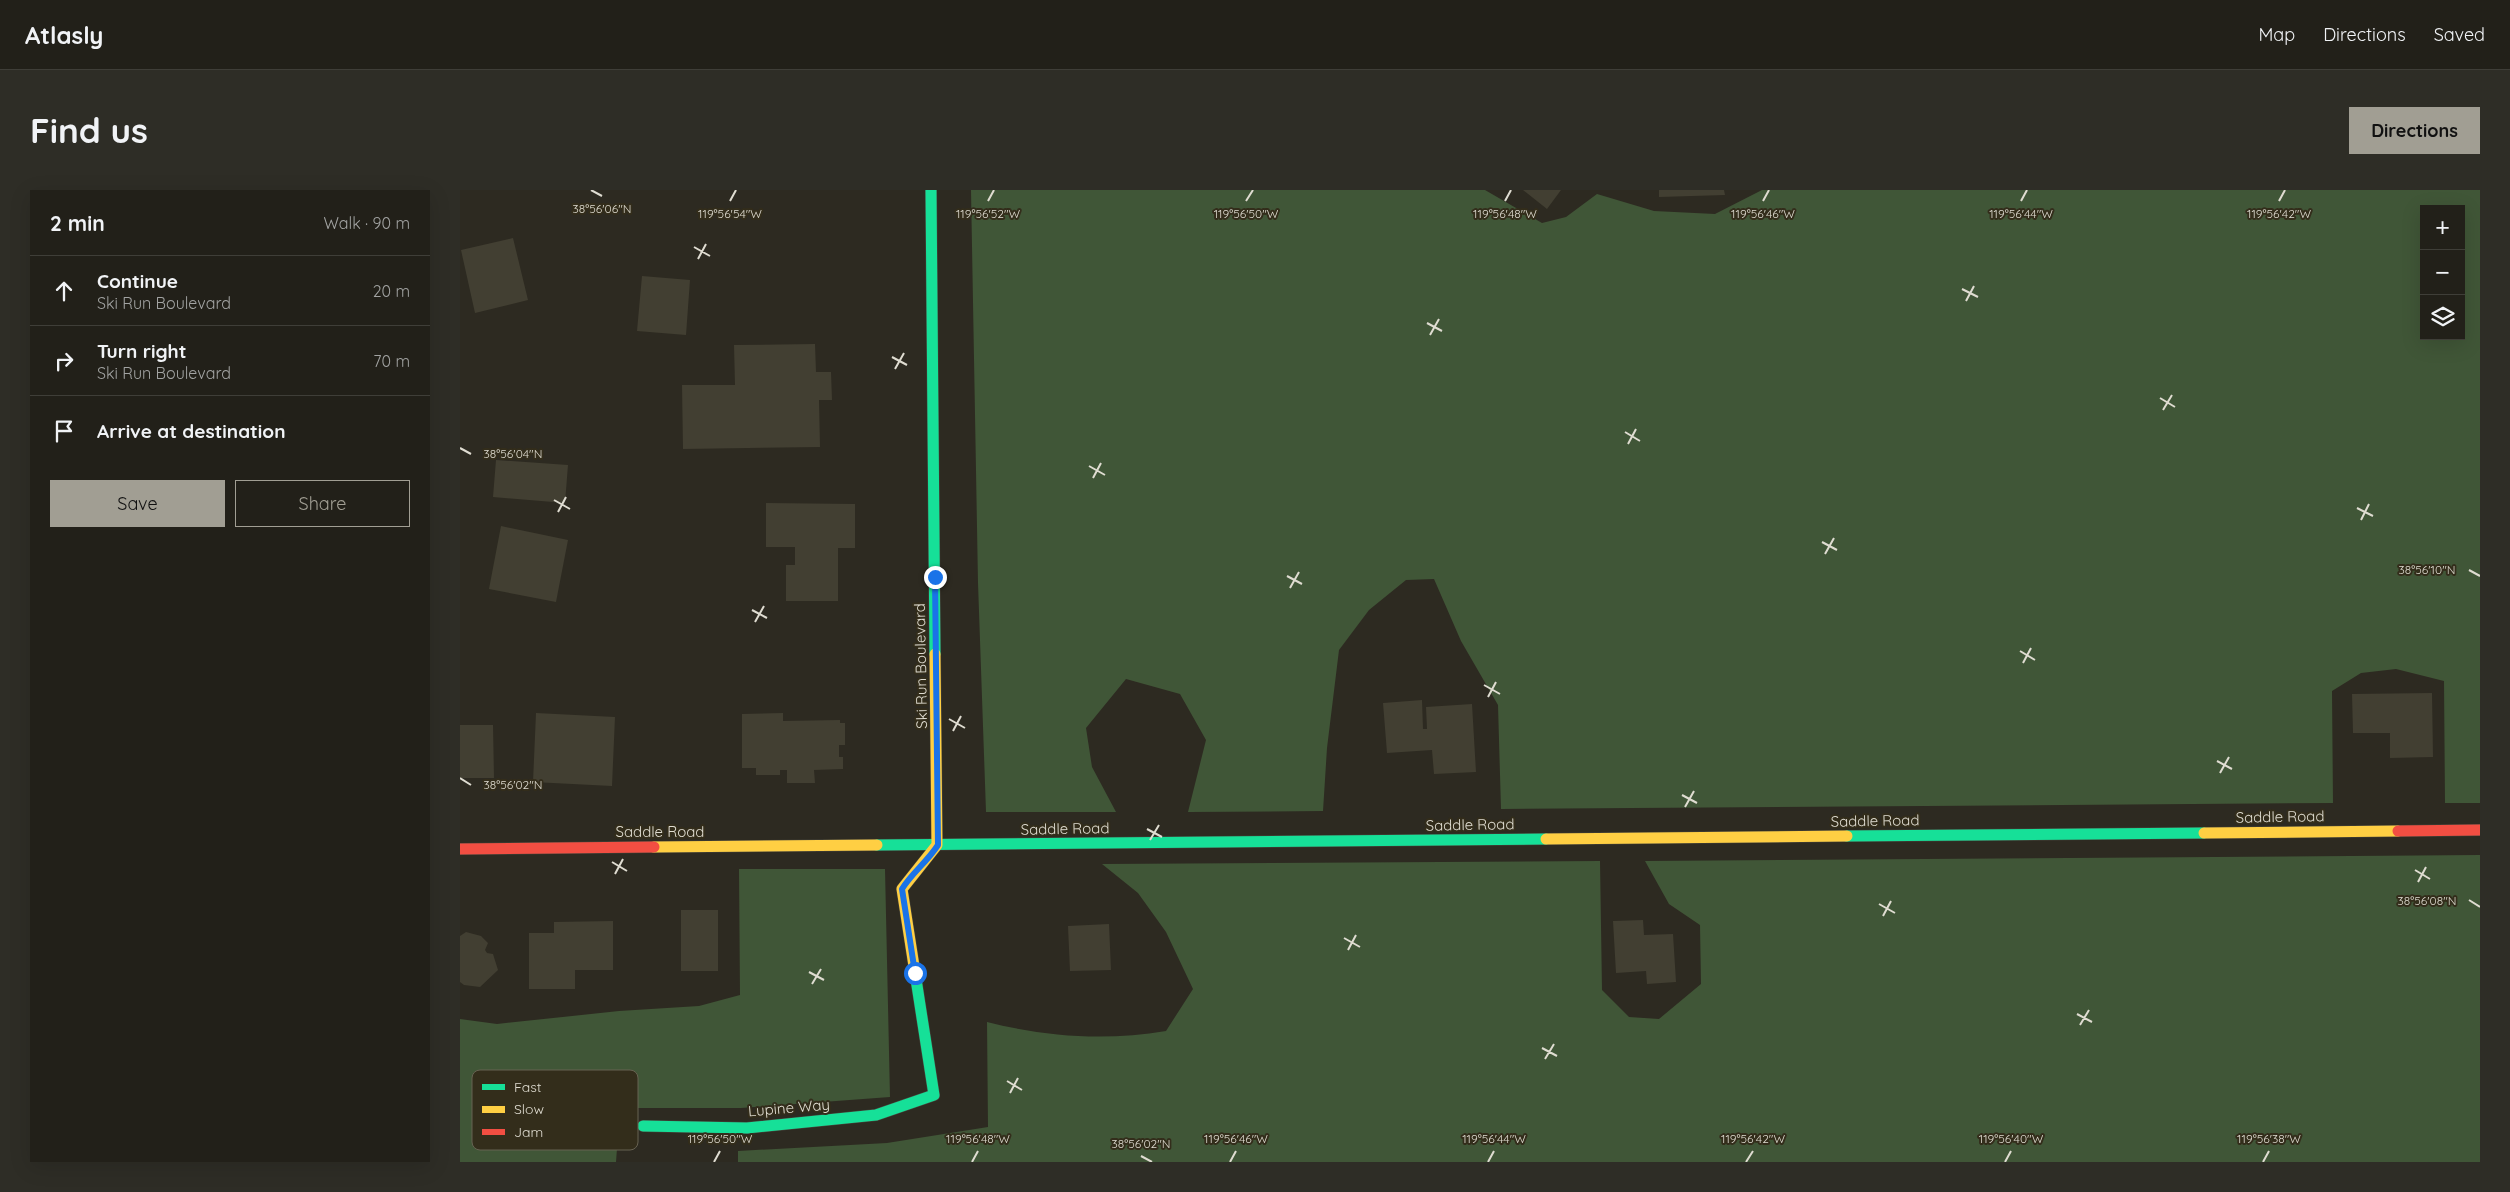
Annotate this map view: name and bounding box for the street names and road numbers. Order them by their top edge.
street label: Ski Run Boulevard [910,603,931,729]
street label: Saddle Road [2235,806,2325,827]
street label: Saddle Road [1830,810,1920,831]
street label: Saddle Road [1425,814,1515,835]
street label: Saddle Road [1020,818,1110,839]
street label: Saddle Road [616,822,704,841]
street label: Lupine Way [747,1094,831,1121]

